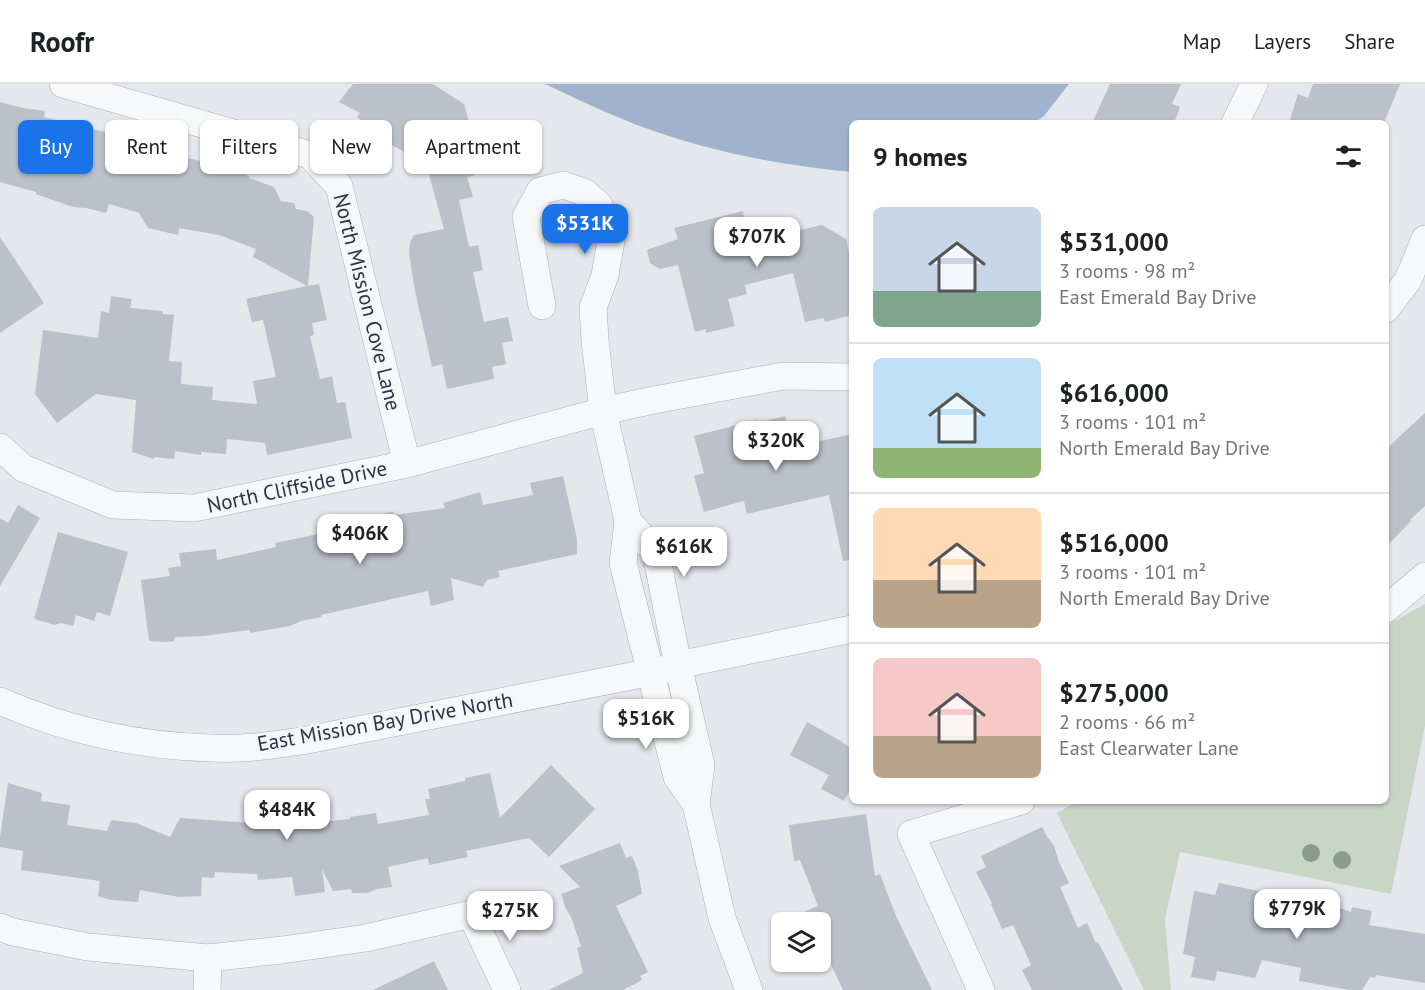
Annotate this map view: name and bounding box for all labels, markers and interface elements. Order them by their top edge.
text: Roofr [30,23,94,60]
text: Map [1183,28,1221,55]
text: Layers [1254,28,1311,55]
text: Share [1344,28,1395,55]
chip: Buy [18,120,93,174]
chip: Rent [105,120,188,174]
chip: Filters [200,120,298,174]
chip: New [310,120,392,174]
chip: Apartment [404,120,542,174]
text: 9 homes [873,140,968,173]
icon: filters [1332,140,1365,173]
street label: North Mission Cove Lane [327,191,408,413]
pin: $531K [543,204,627,255]
text: $531K [556,210,614,236]
pin: $707K [715,217,799,268]
text: $707K [728,223,786,249]
text: $531,000 [1059,225,1169,258]
icon: home [921,231,993,303]
text: 3 rooms · 98 m² [1059,258,1195,284]
text: East Emerald Bay Drive [1059,284,1256,310]
text: $616,000 [1059,376,1169,409]
icon: home [921,382,993,454]
text: 3 rooms · 101 m² [1059,409,1206,435]
pin: $320K [734,421,818,472]
text: $320K [747,427,805,453]
text: North Emerald Bay Drive [1059,435,1270,461]
street label: North Cliffside Drive [204,454,390,519]
pin: $406K [318,514,402,565]
text: $406K [331,520,389,546]
text: $516,000 [1059,526,1169,559]
pin: $616K [642,527,726,578]
icon: home [921,532,993,604]
text: $616K [655,533,713,559]
text: 3 rooms · 101 m² [1059,559,1206,585]
text: North Emerald Bay Drive [1059,585,1270,611]
text: $275,000 [1059,676,1169,709]
icon: home [921,682,993,754]
street label: East Mission Bay Drive North [255,686,515,757]
pin: $516K [604,699,688,750]
text: $516K [617,705,675,731]
text: 2 rooms · 66 m² [1059,709,1195,735]
text: East Clearwater Lane [1059,735,1239,761]
pin: $484K [245,790,329,841]
text: $484K [258,796,316,822]
pin: $779K [1255,889,1339,940]
pin: $275K [468,891,552,942]
text: $779K [1268,895,1326,921]
text: $275K [481,897,539,923]
map controls [771,912,831,972]
button: layers [771,912,831,972]

